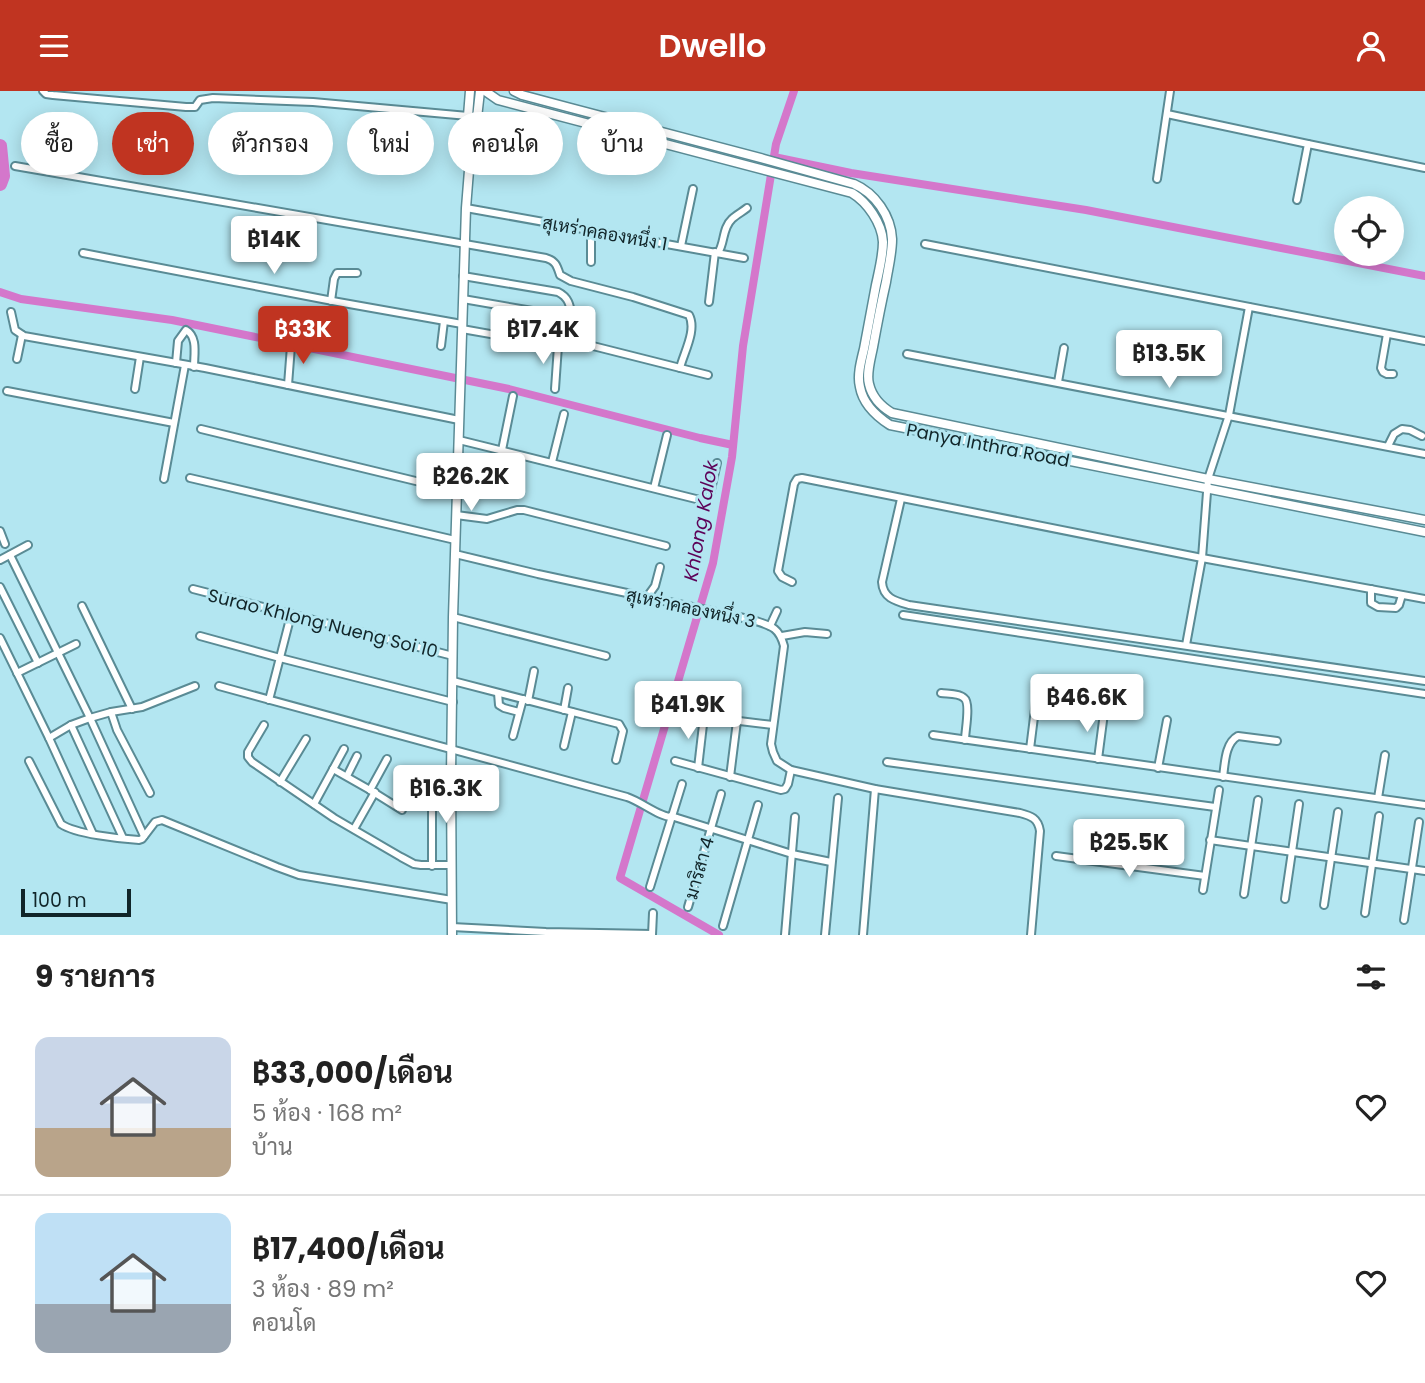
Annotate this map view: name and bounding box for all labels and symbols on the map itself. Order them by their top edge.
street label: สุเหร่าคลองหนึ่ง 1 [540,207,670,256]
pin: ฿14K [233,216,315,276]
pin: ฿33K [262,307,344,366]
pin: ฿17.4K [486,307,600,366]
pin: ฿13.5K [1112,331,1226,390]
street label: Panya Inthra Road [904,417,1072,473]
pin: ฿26.2K [414,453,528,513]
water label: Khlong Kalok [677,457,725,583]
street label: สุเหร่าคลองหนึ่ง 3 [624,579,758,634]
street label: Surao Khlong Nueng Soi 10 [205,582,441,664]
pin: ฿46.6K [1030,675,1144,734]
pin: ฿41.9K [631,681,745,741]
pin: ฿16.3K [389,765,503,825]
pin: ฿25.5K [1072,819,1186,879]
street label: มาริสา 4 [678,834,720,902]
scale bar [21,886,131,918]

